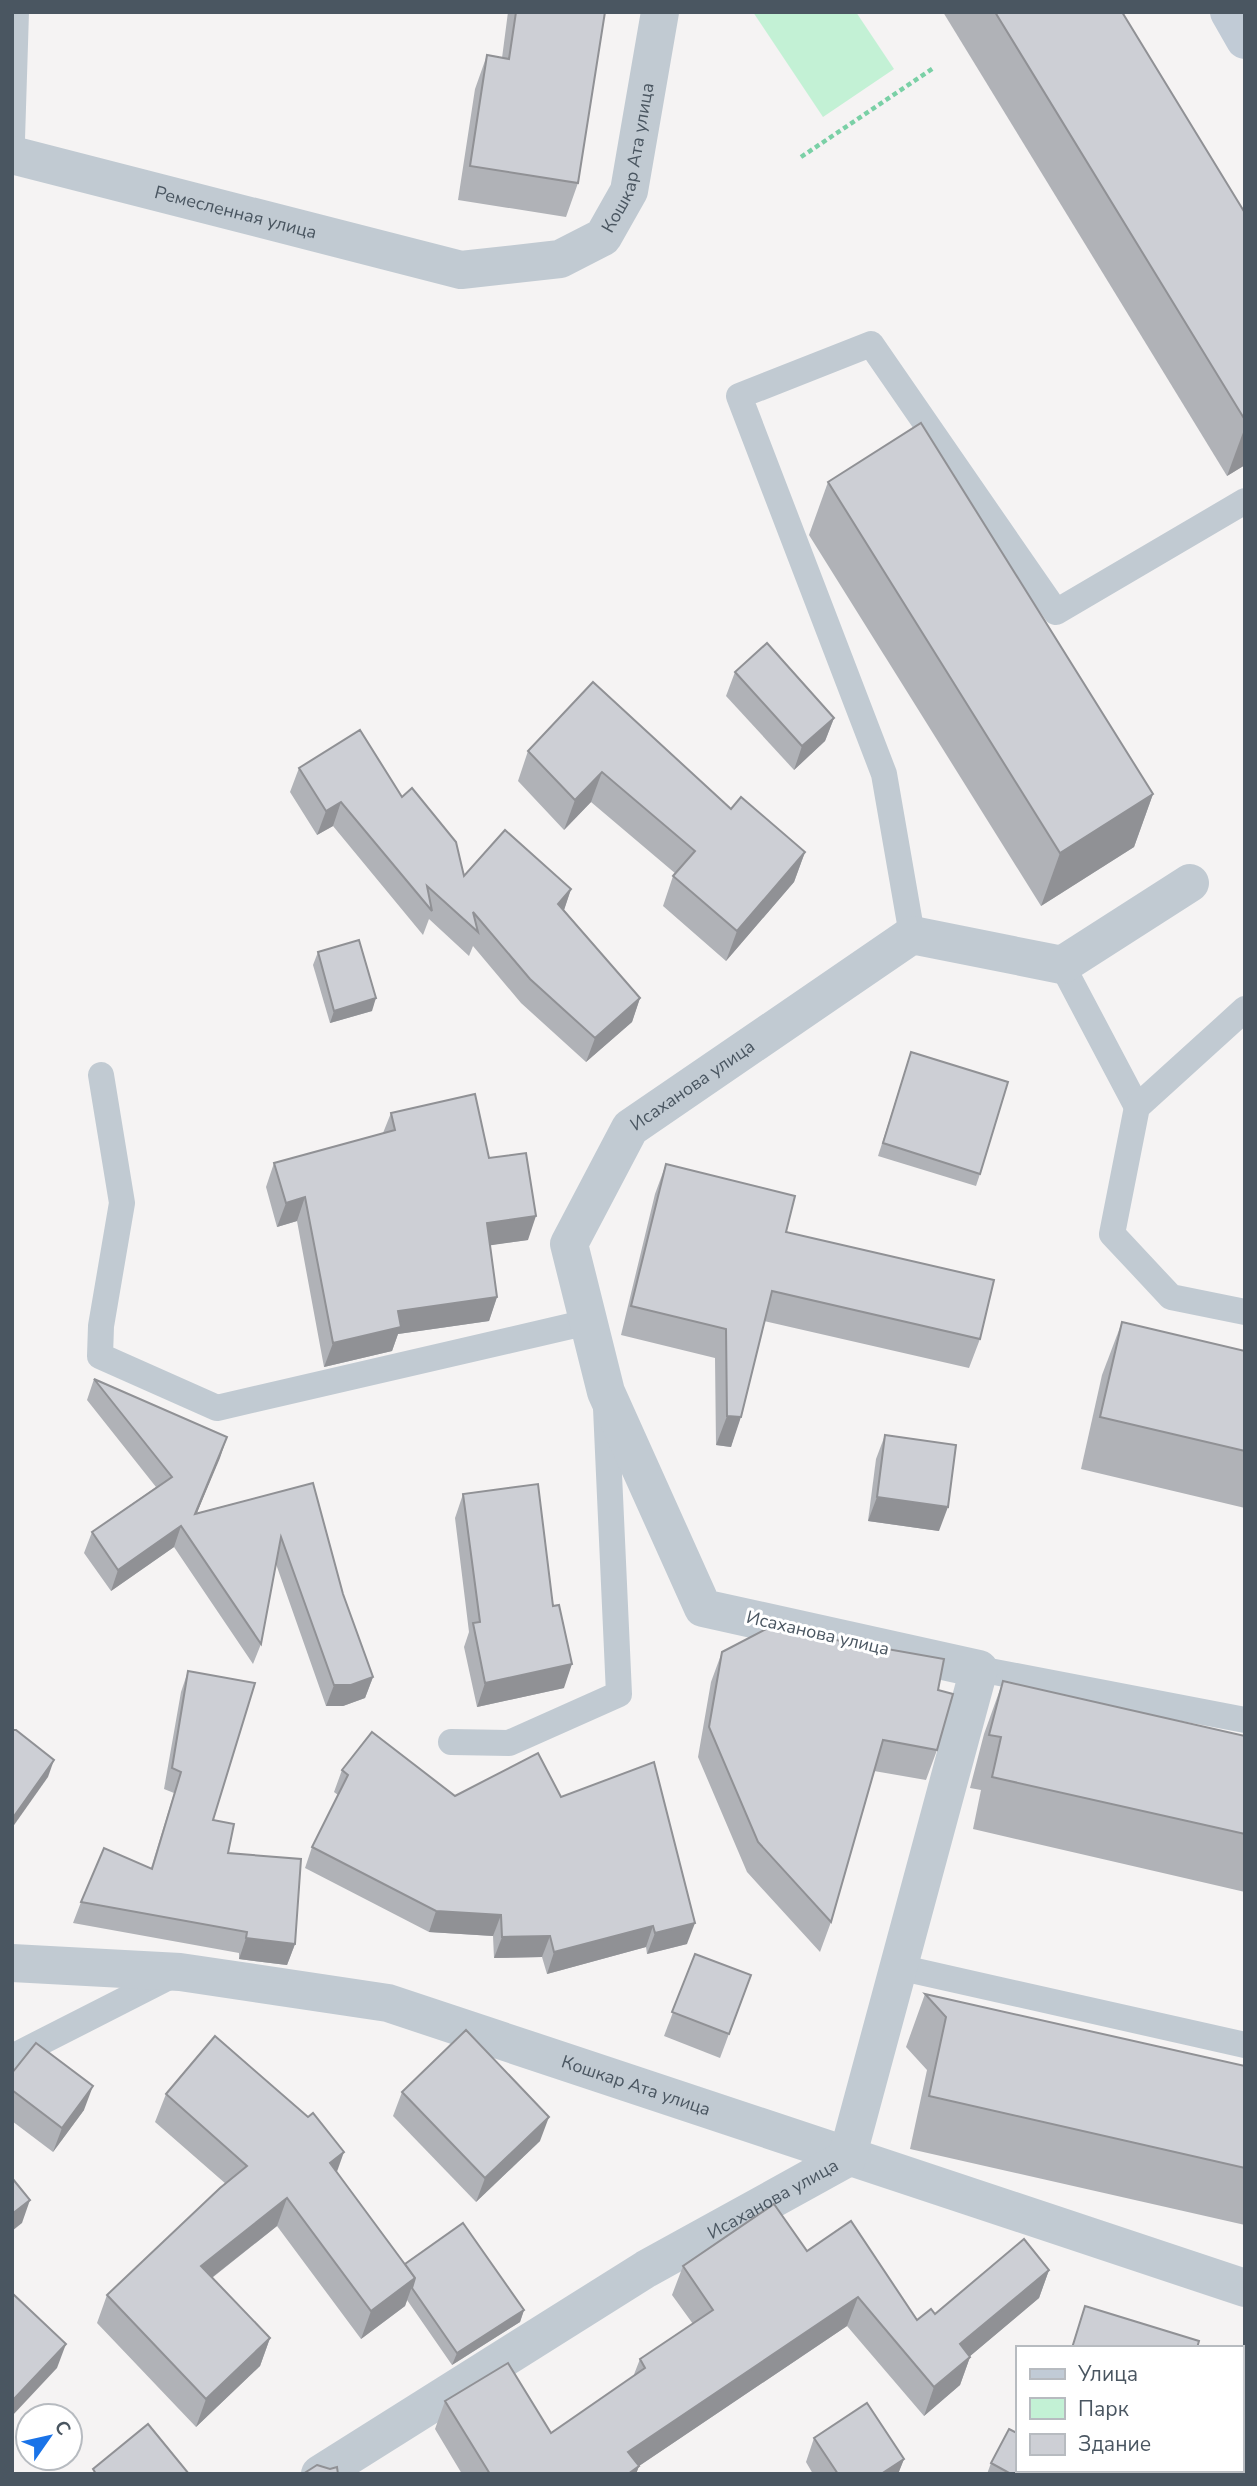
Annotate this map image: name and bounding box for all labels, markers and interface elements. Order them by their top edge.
street label: Кошкар Ата улица [596,81,660,237]
street label: Ремесленная улица [152,180,319,245]
street label: Исаханова улица [625,1034,760,1136]
street label: Исаханова улица [744,1605,892,1661]
street label: Кошкар Ата улица [558,2050,714,2121]
street label: Исаханова улица [703,2153,843,2245]
legend [1016,2346,1243,2472]
text: Улица [1077,2360,1138,2388]
text: Парк [1078,2395,1130,2423]
north arrow [14,2402,84,2472]
text: С [48,2415,77,2441]
text: Здание [1078,2430,1151,2458]

